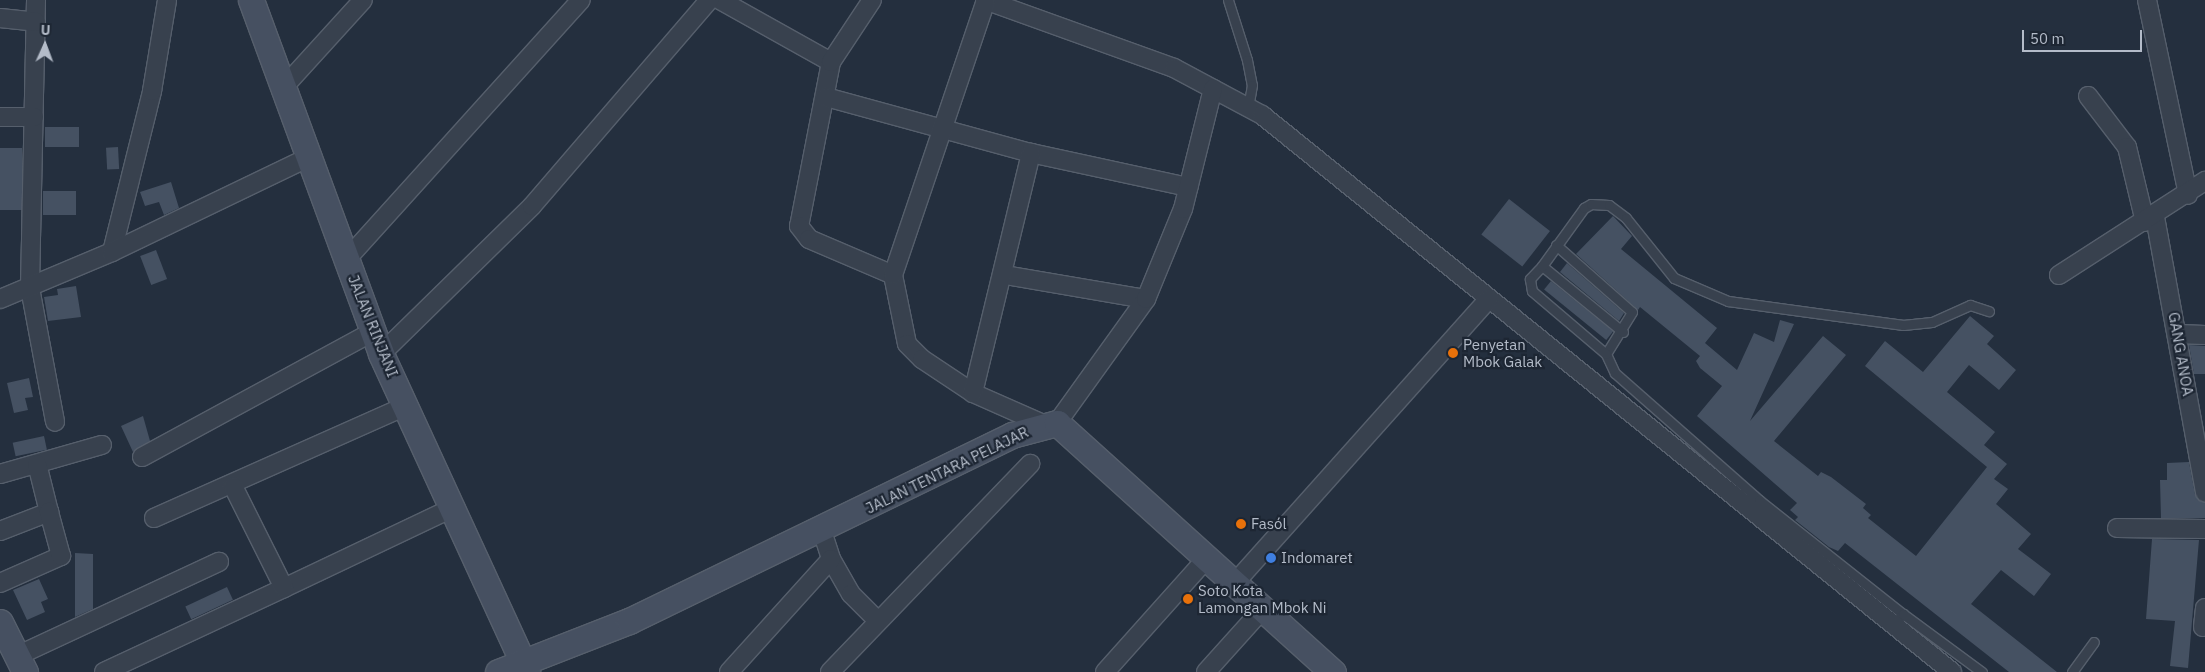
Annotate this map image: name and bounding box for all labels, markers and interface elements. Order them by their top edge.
north arrow [20,20,70,70]
scale bar [2025,20,2145,52]
text: U [40,21,51,39]
text: 50 m [2030,29,2065,48]
street label: JALAN RINJANI [344,272,402,380]
street label: GANG ANOA [2165,311,2197,397]
place label: Penyetan Mbok Galak [1463,335,1542,370]
marker: Penyetan Mbok Galak [1447,347,1459,359]
street label: JALAN TENTARA PELAJAR [863,423,1031,517]
place label: Fasól [1251,515,1287,533]
marker: Fasól [1235,518,1247,530]
place label: Indomaret [1281,549,1353,567]
marker: Indomaret [1265,552,1277,564]
place label: Soto Kota Lamongan Mbok Ni [1198,581,1327,616]
marker: Soto Kota Lamongan Mbok Ni [1182,593,1194,605]

